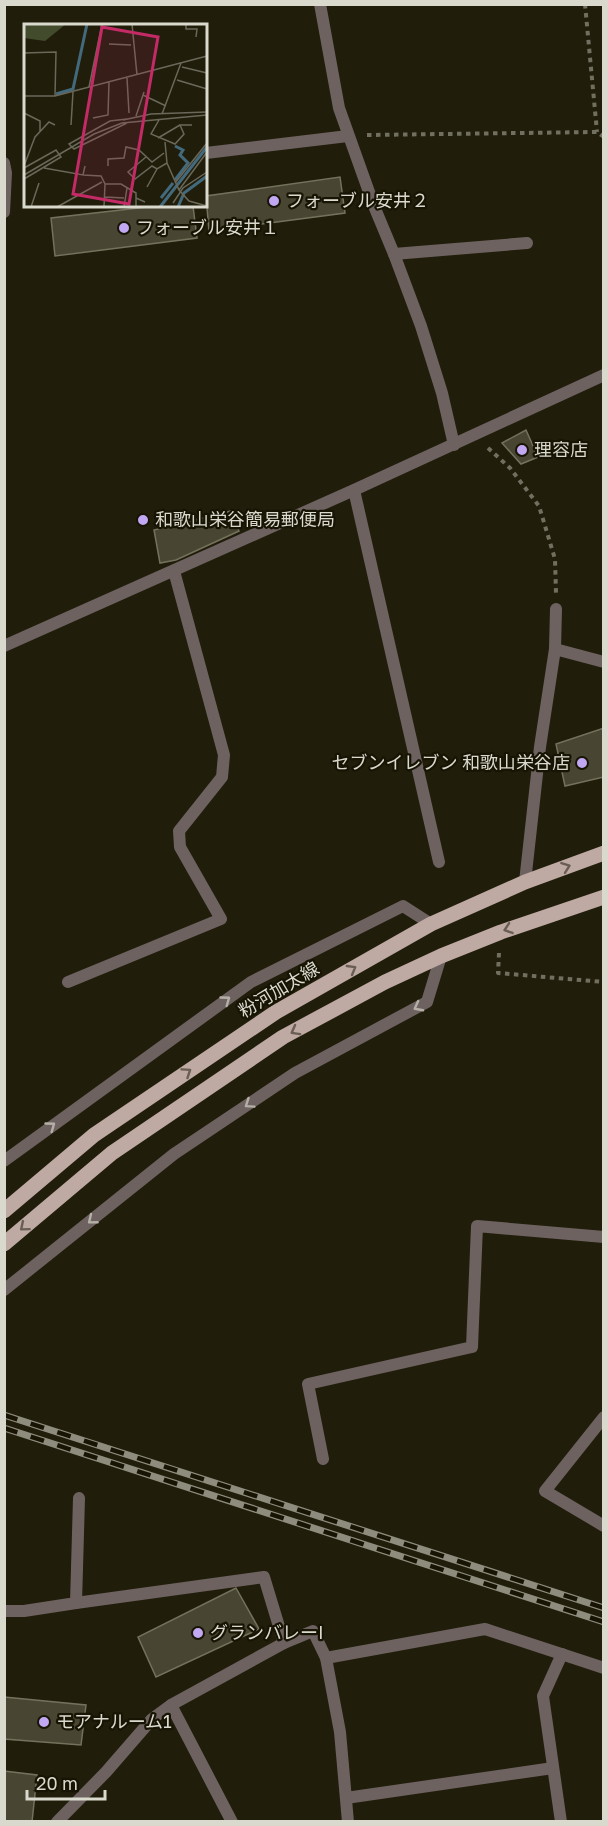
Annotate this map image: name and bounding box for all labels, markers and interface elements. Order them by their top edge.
inset map [24,24,207,207]
place label: フォーブル安井２ [286,189,429,211]
marker: フォーブル安井２ [267,194,281,208]
place label: フォーブル安井１ [136,216,279,238]
marker: フォーブル安井１ [117,221,131,235]
place label: 理容店 [534,438,588,460]
marker: 理容店 [515,443,529,457]
place label: 和歌山栄谷簡易郵便局 [155,508,335,530]
marker: 和歌山栄谷簡易郵便局 [136,513,150,527]
place label: セブンイレブン 和歌山栄谷店 [332,751,570,773]
marker: セブンイレブン 和歌山栄谷店 [575,756,589,770]
one-way arrow [559,862,570,874]
one-way arrow [503,922,514,935]
street label: 粉河加太線 [234,957,323,1022]
one-way arrow [346,965,356,976]
one-way arrow [220,996,231,1007]
one-way arrow [413,1000,424,1011]
one-way arrow [291,1024,301,1035]
one-way arrow [180,1068,191,1079]
one-way arrow [244,1097,255,1108]
one-way arrow [45,1122,56,1133]
one-way arrow [88,1213,99,1224]
one-way arrow [20,1220,31,1231]
place label: グランバレーI [210,1621,324,1643]
marker: グランバレーI [191,1626,205,1640]
place label: モアナルーム1 [56,1710,172,1732]
marker: モアナルーム1 [37,1715,51,1729]
scale bar [27,1763,105,1801]
text: 20 m [36,1772,78,1794]

